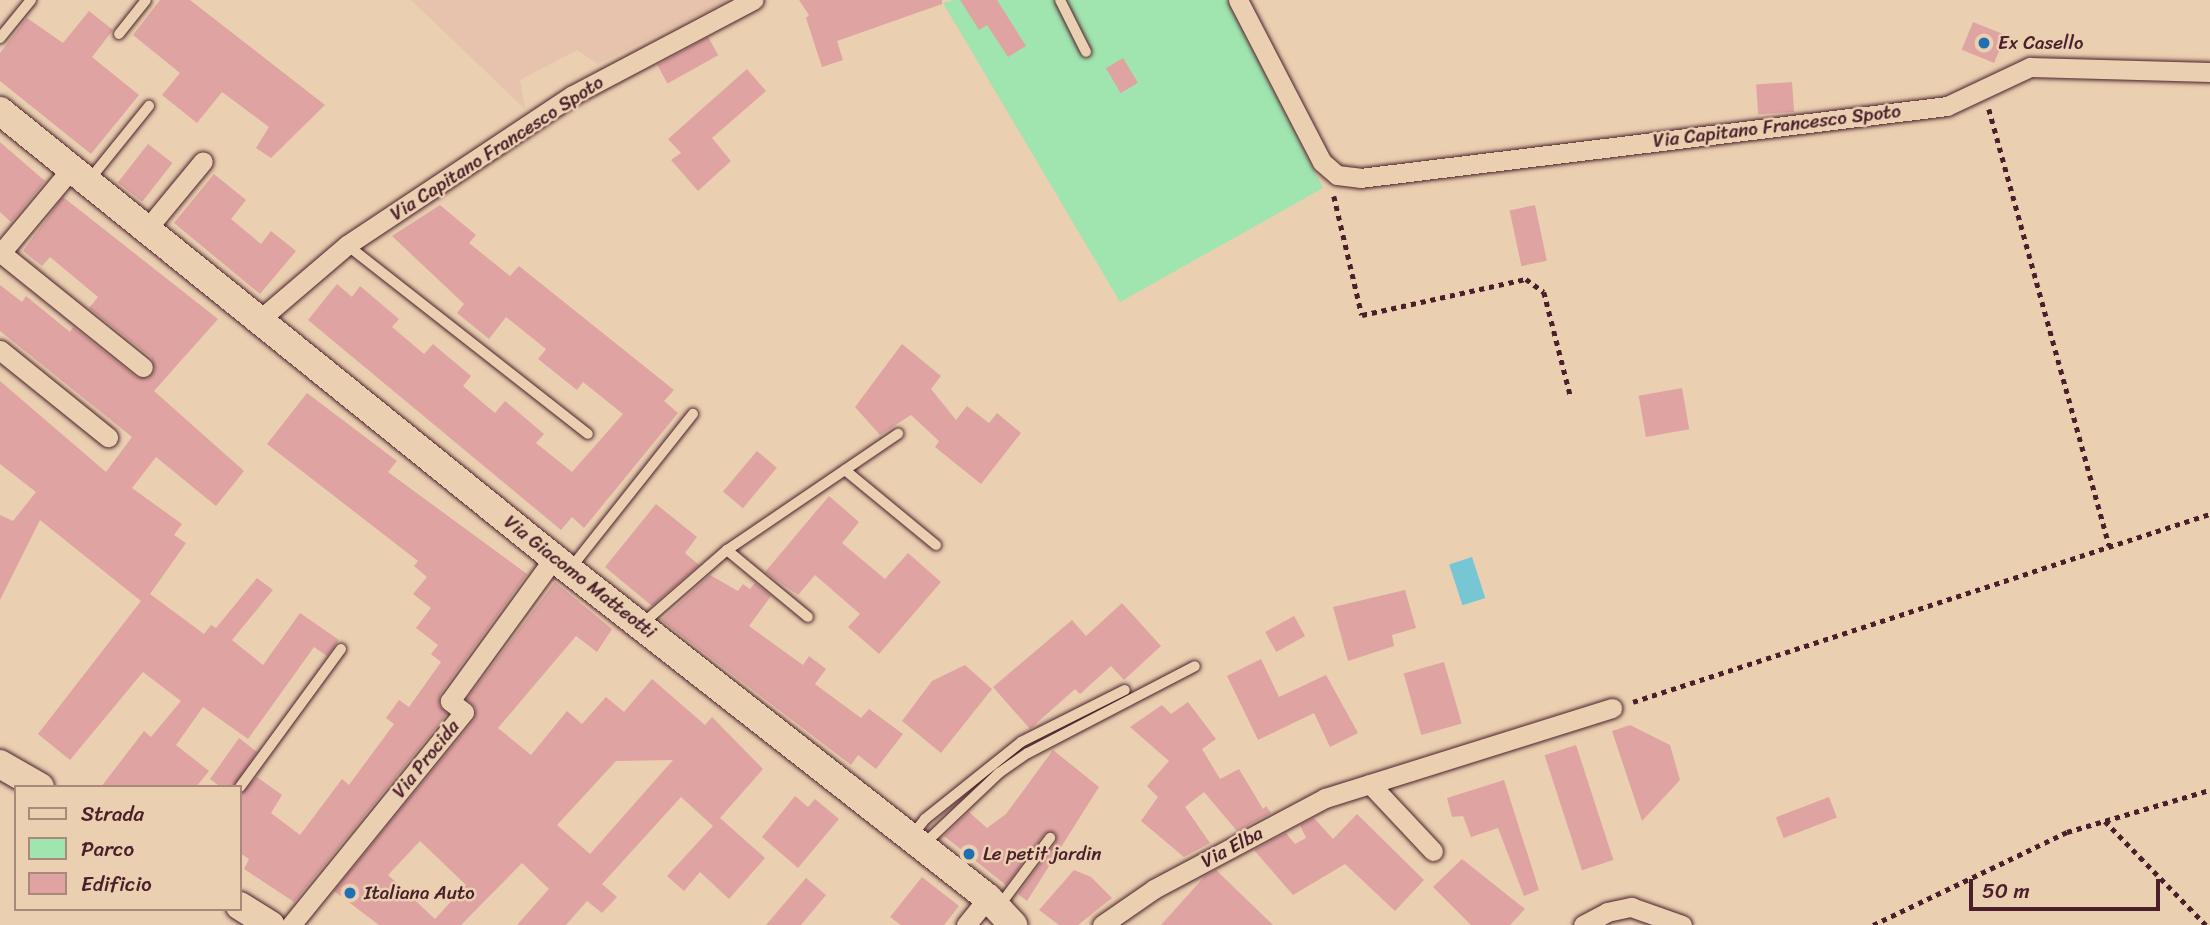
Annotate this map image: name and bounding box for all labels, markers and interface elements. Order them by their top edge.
place label: Ex Casello [1998,32,2083,54]
marker: Ex Casello [1976,35,1992,51]
street label: Via Capitano Francesco Spoto [386,70,608,226]
street label: Via Capitano Francesco Spoto [1652,99,1902,153]
street label: Via Giacomo Matteotti [499,511,661,643]
street label: Via Procida [387,715,465,803]
legend [14,785,242,911]
text: Strada [81,795,144,833]
street label: Via Elba [1197,821,1267,873]
text: Parco [81,830,134,868]
place label: Le petit jardin [983,843,1101,865]
marker: Le petit jardin [961,846,977,862]
text: Edificio [81,865,152,903]
scale bar [1972,866,2163,910]
text: 50 m [1982,872,2030,910]
place label: Italiana Auto [364,882,475,904]
marker: Italiana Auto [342,885,358,901]

